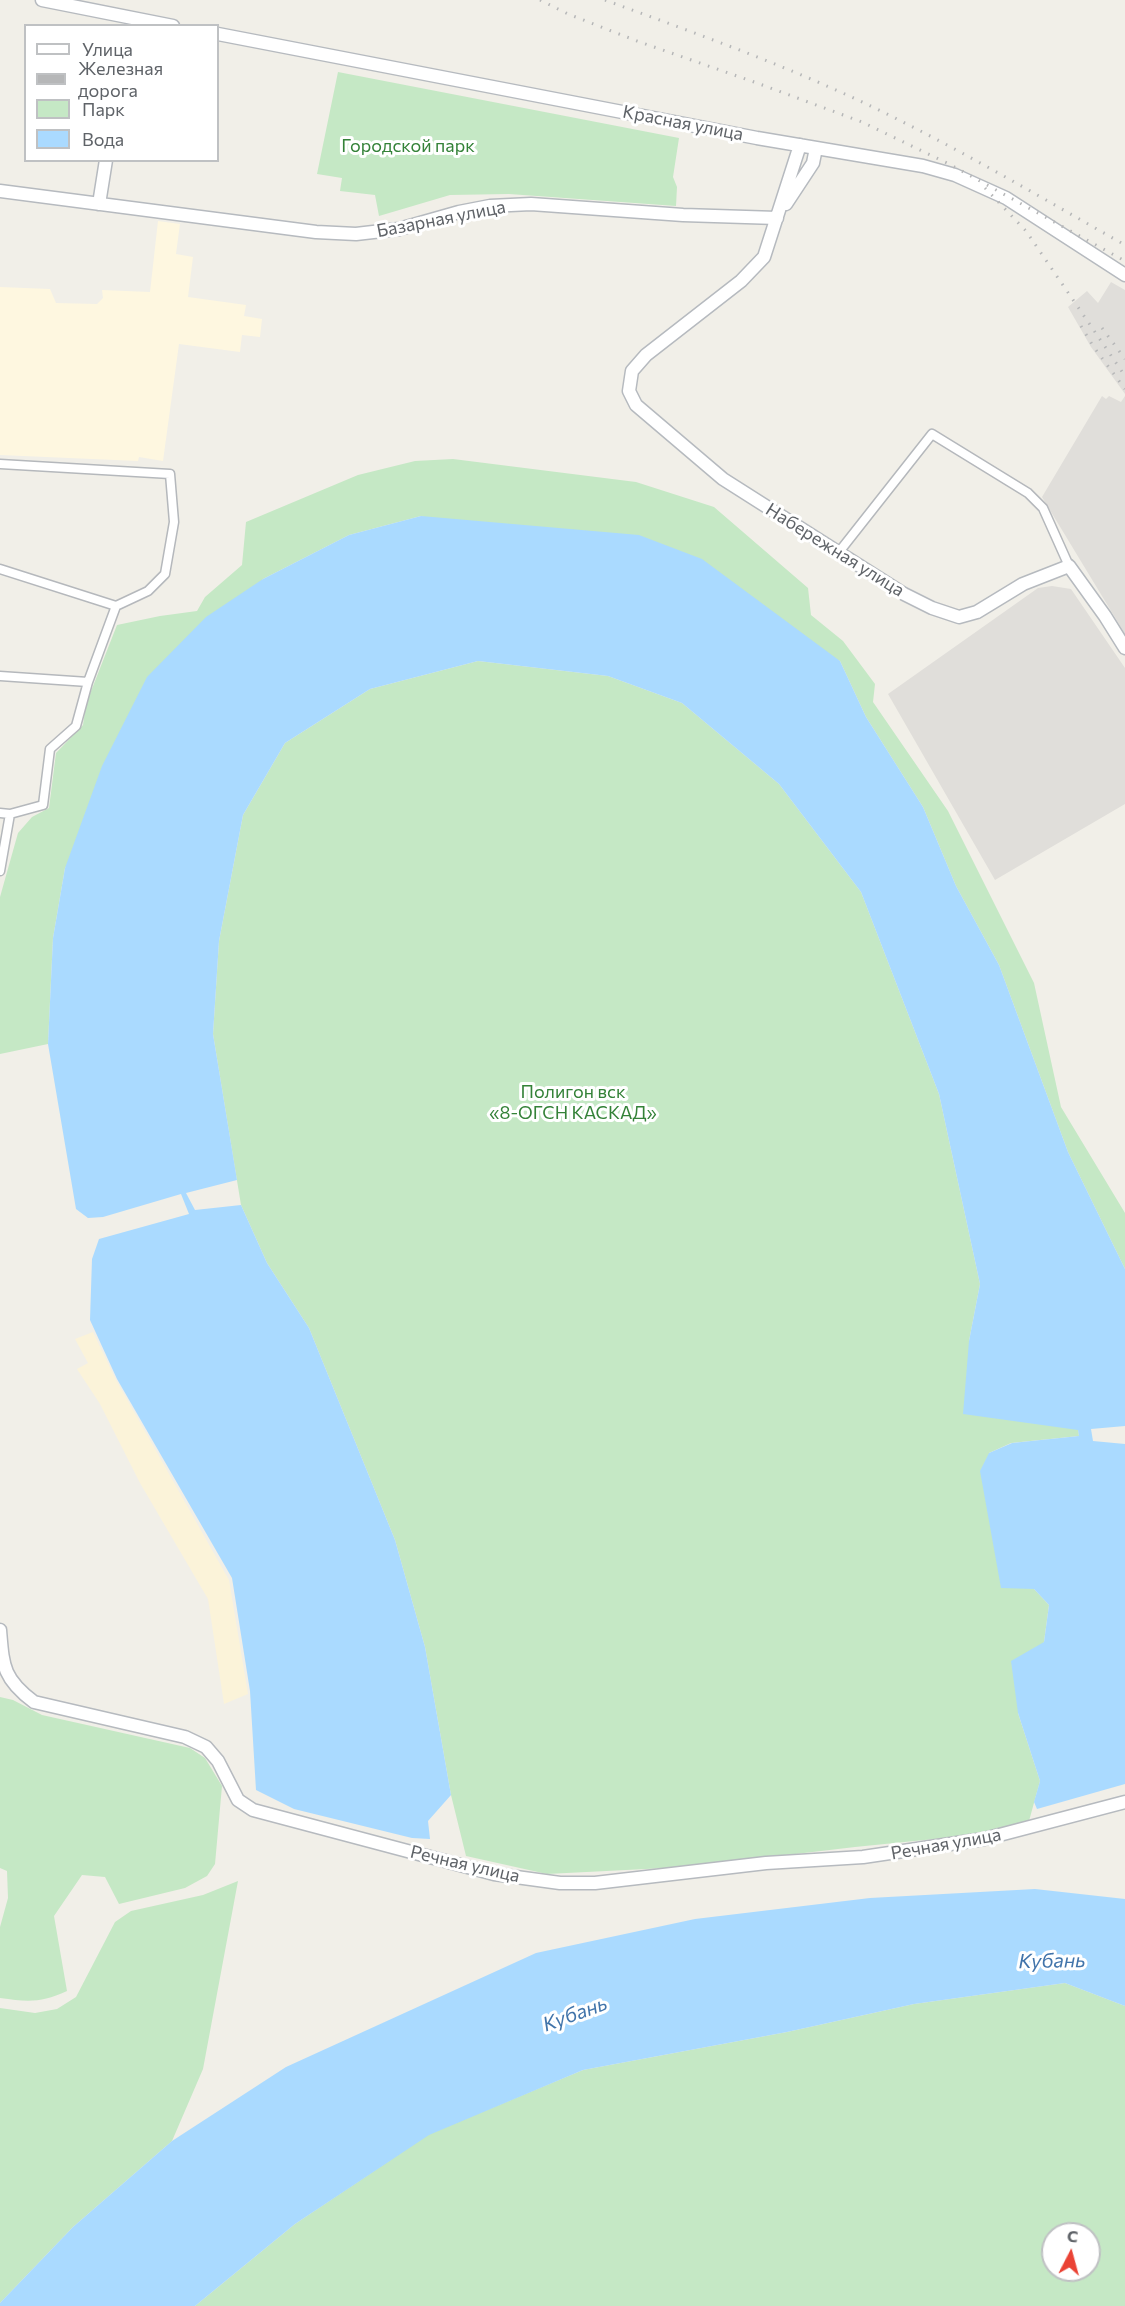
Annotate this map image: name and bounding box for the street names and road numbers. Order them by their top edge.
street label: Красная улица [621,101,745,145]
street label: Базарная улица [375,196,507,242]
street label: Набережная улица [762,499,908,601]
street label: Речная улица [889,1824,1003,1864]
street label: Речная улица [408,1841,522,1887]

